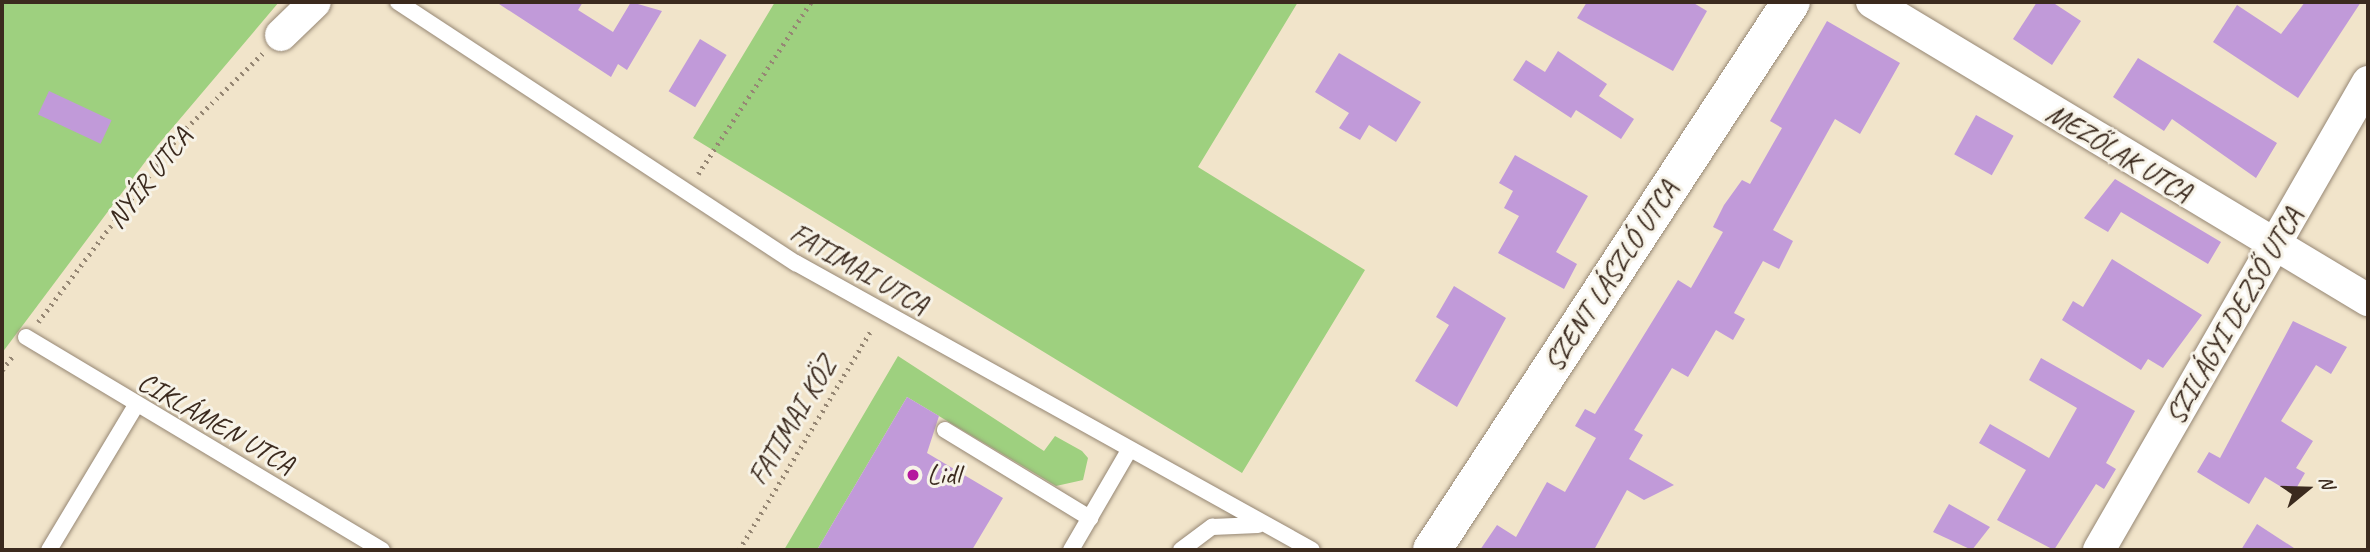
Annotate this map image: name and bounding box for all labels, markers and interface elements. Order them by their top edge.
street label: MEZŐLAK UTCA [2040,96,2198,210]
street label: NYÍR UTCA [99,121,199,235]
street label: SZENT LÁSZLÓ UTCA [1537,174,1685,378]
street label: SZILÁGYI DEZSŐ UTCA [2159,202,2309,430]
street label: FATIMAI UTCA [784,216,934,322]
street label: FATIMAI KÖZ [741,351,843,491]
street label: CIKLÁMEN UTCA [131,364,301,482]
north arrow [2272,454,2342,524]
place label: Lidl [927,458,960,492]
marker: Lidl [905,467,921,483]
text: N [2314,473,2340,492]

